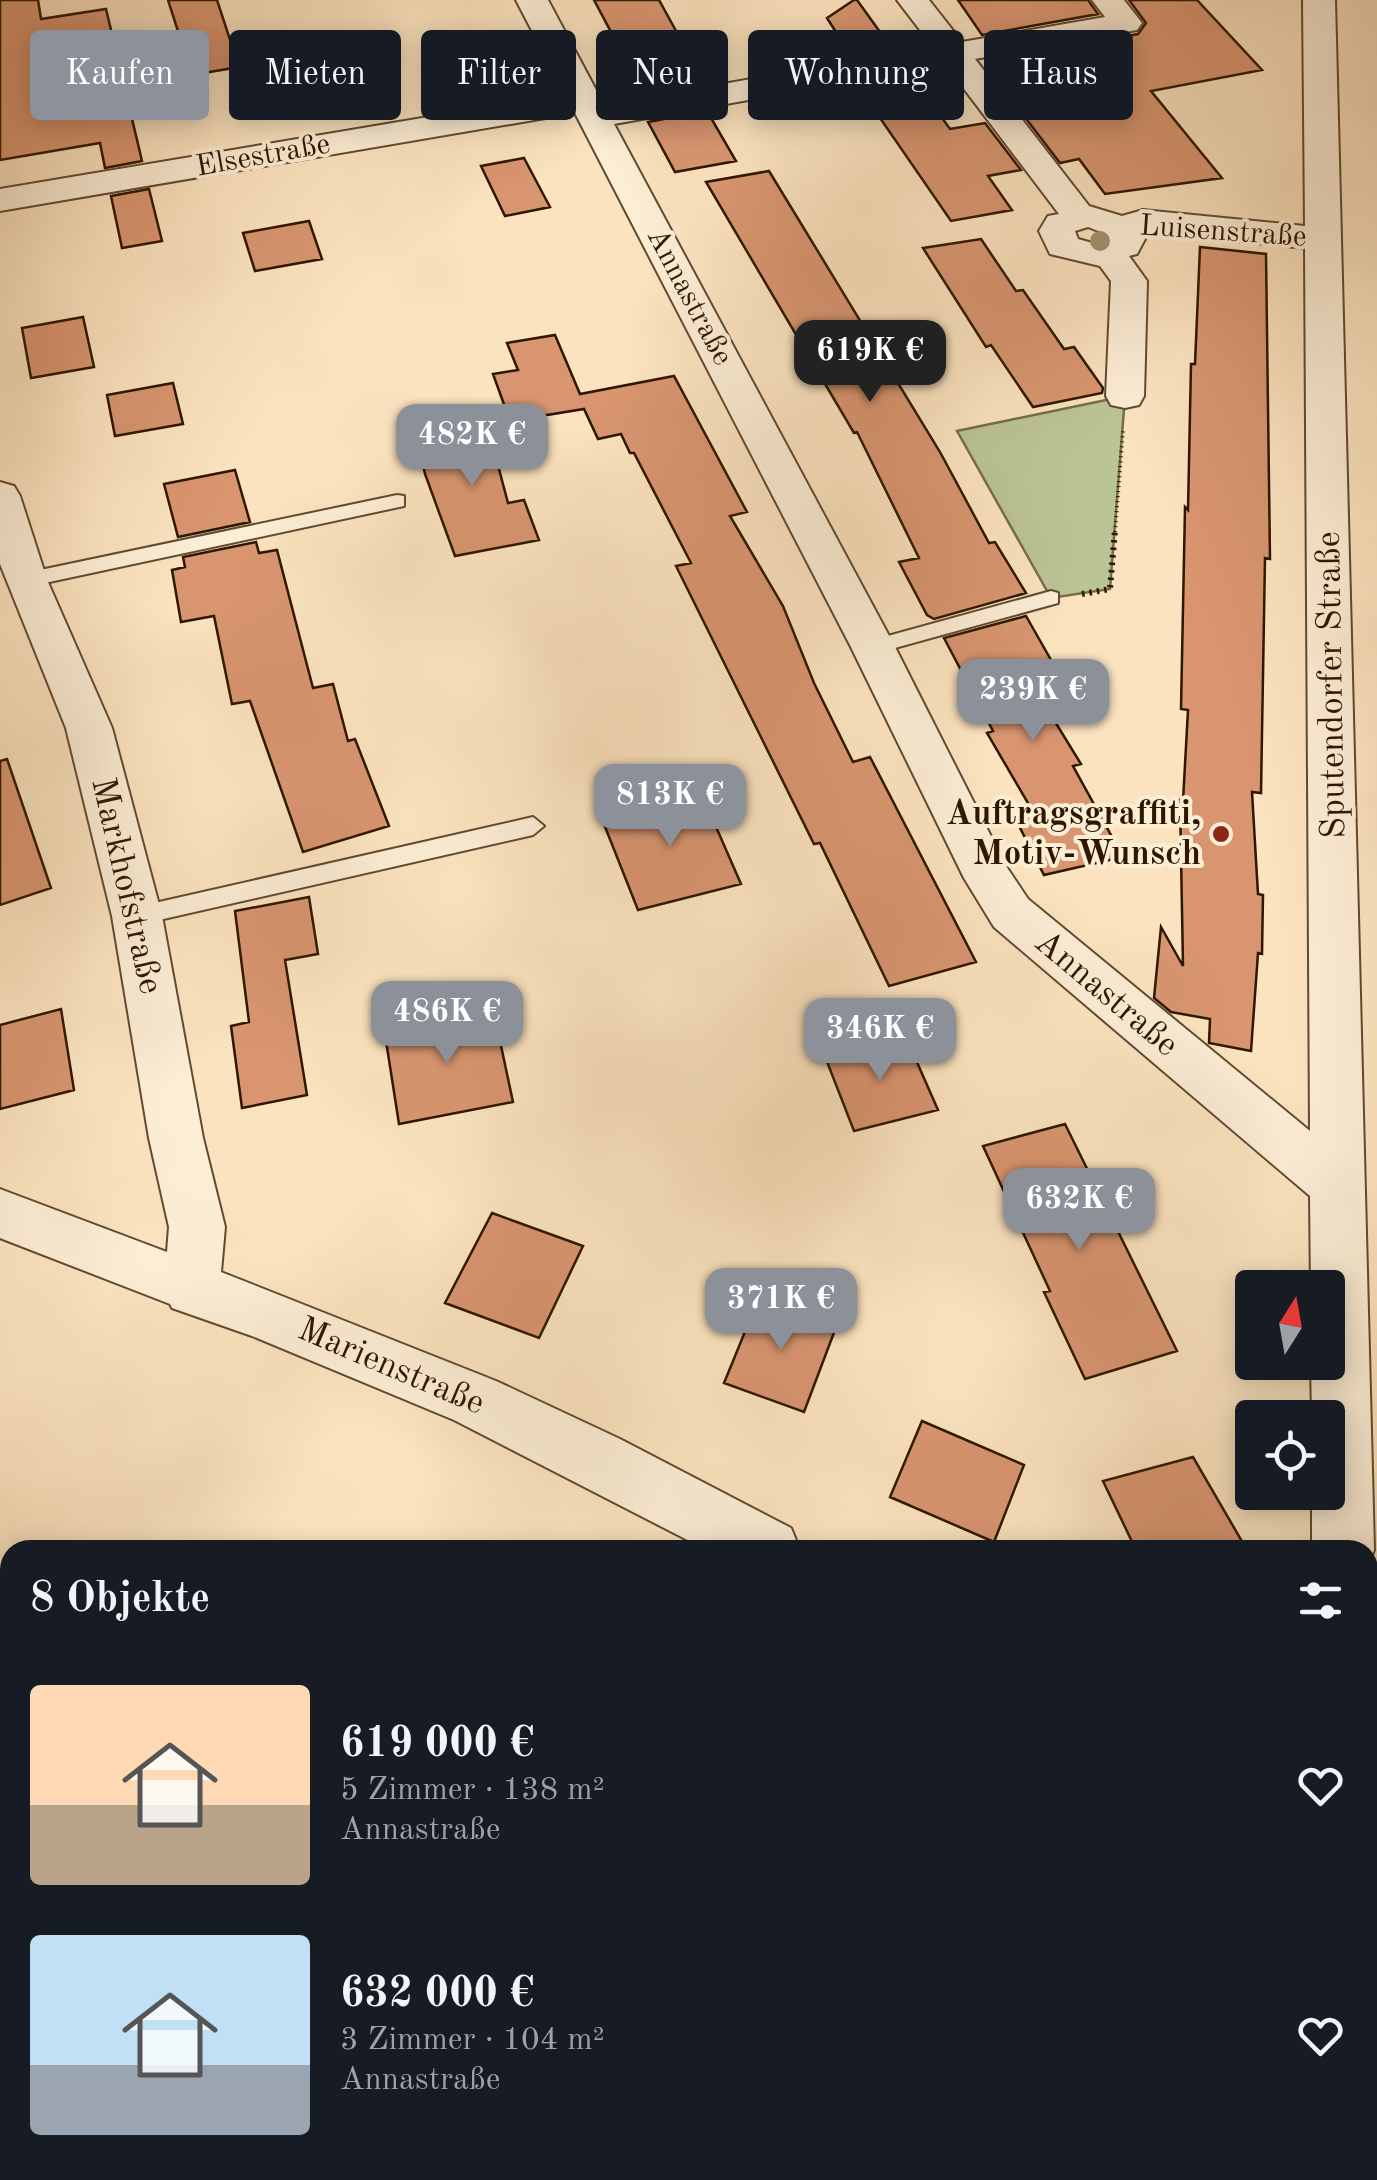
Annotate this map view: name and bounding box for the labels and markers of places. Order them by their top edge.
pin: 619K € [789,320,951,405]
pin: 482K € [391,404,553,489]
pin: 239K € [952,659,1114,744]
pin: 813K € [589,764,751,849]
place label: Auftragsgraffiti, Motiv-Wunsch [946,797,1201,872]
marker: Auftragsgraffiti, Motiv-Wunsch [1210,823,1232,845]
pin: 486K € [366,981,528,1066]
pin: 346K € [799,998,961,1083]
pin: 632K € [998,1168,1160,1253]
pin: 371K € [700,1268,862,1353]

